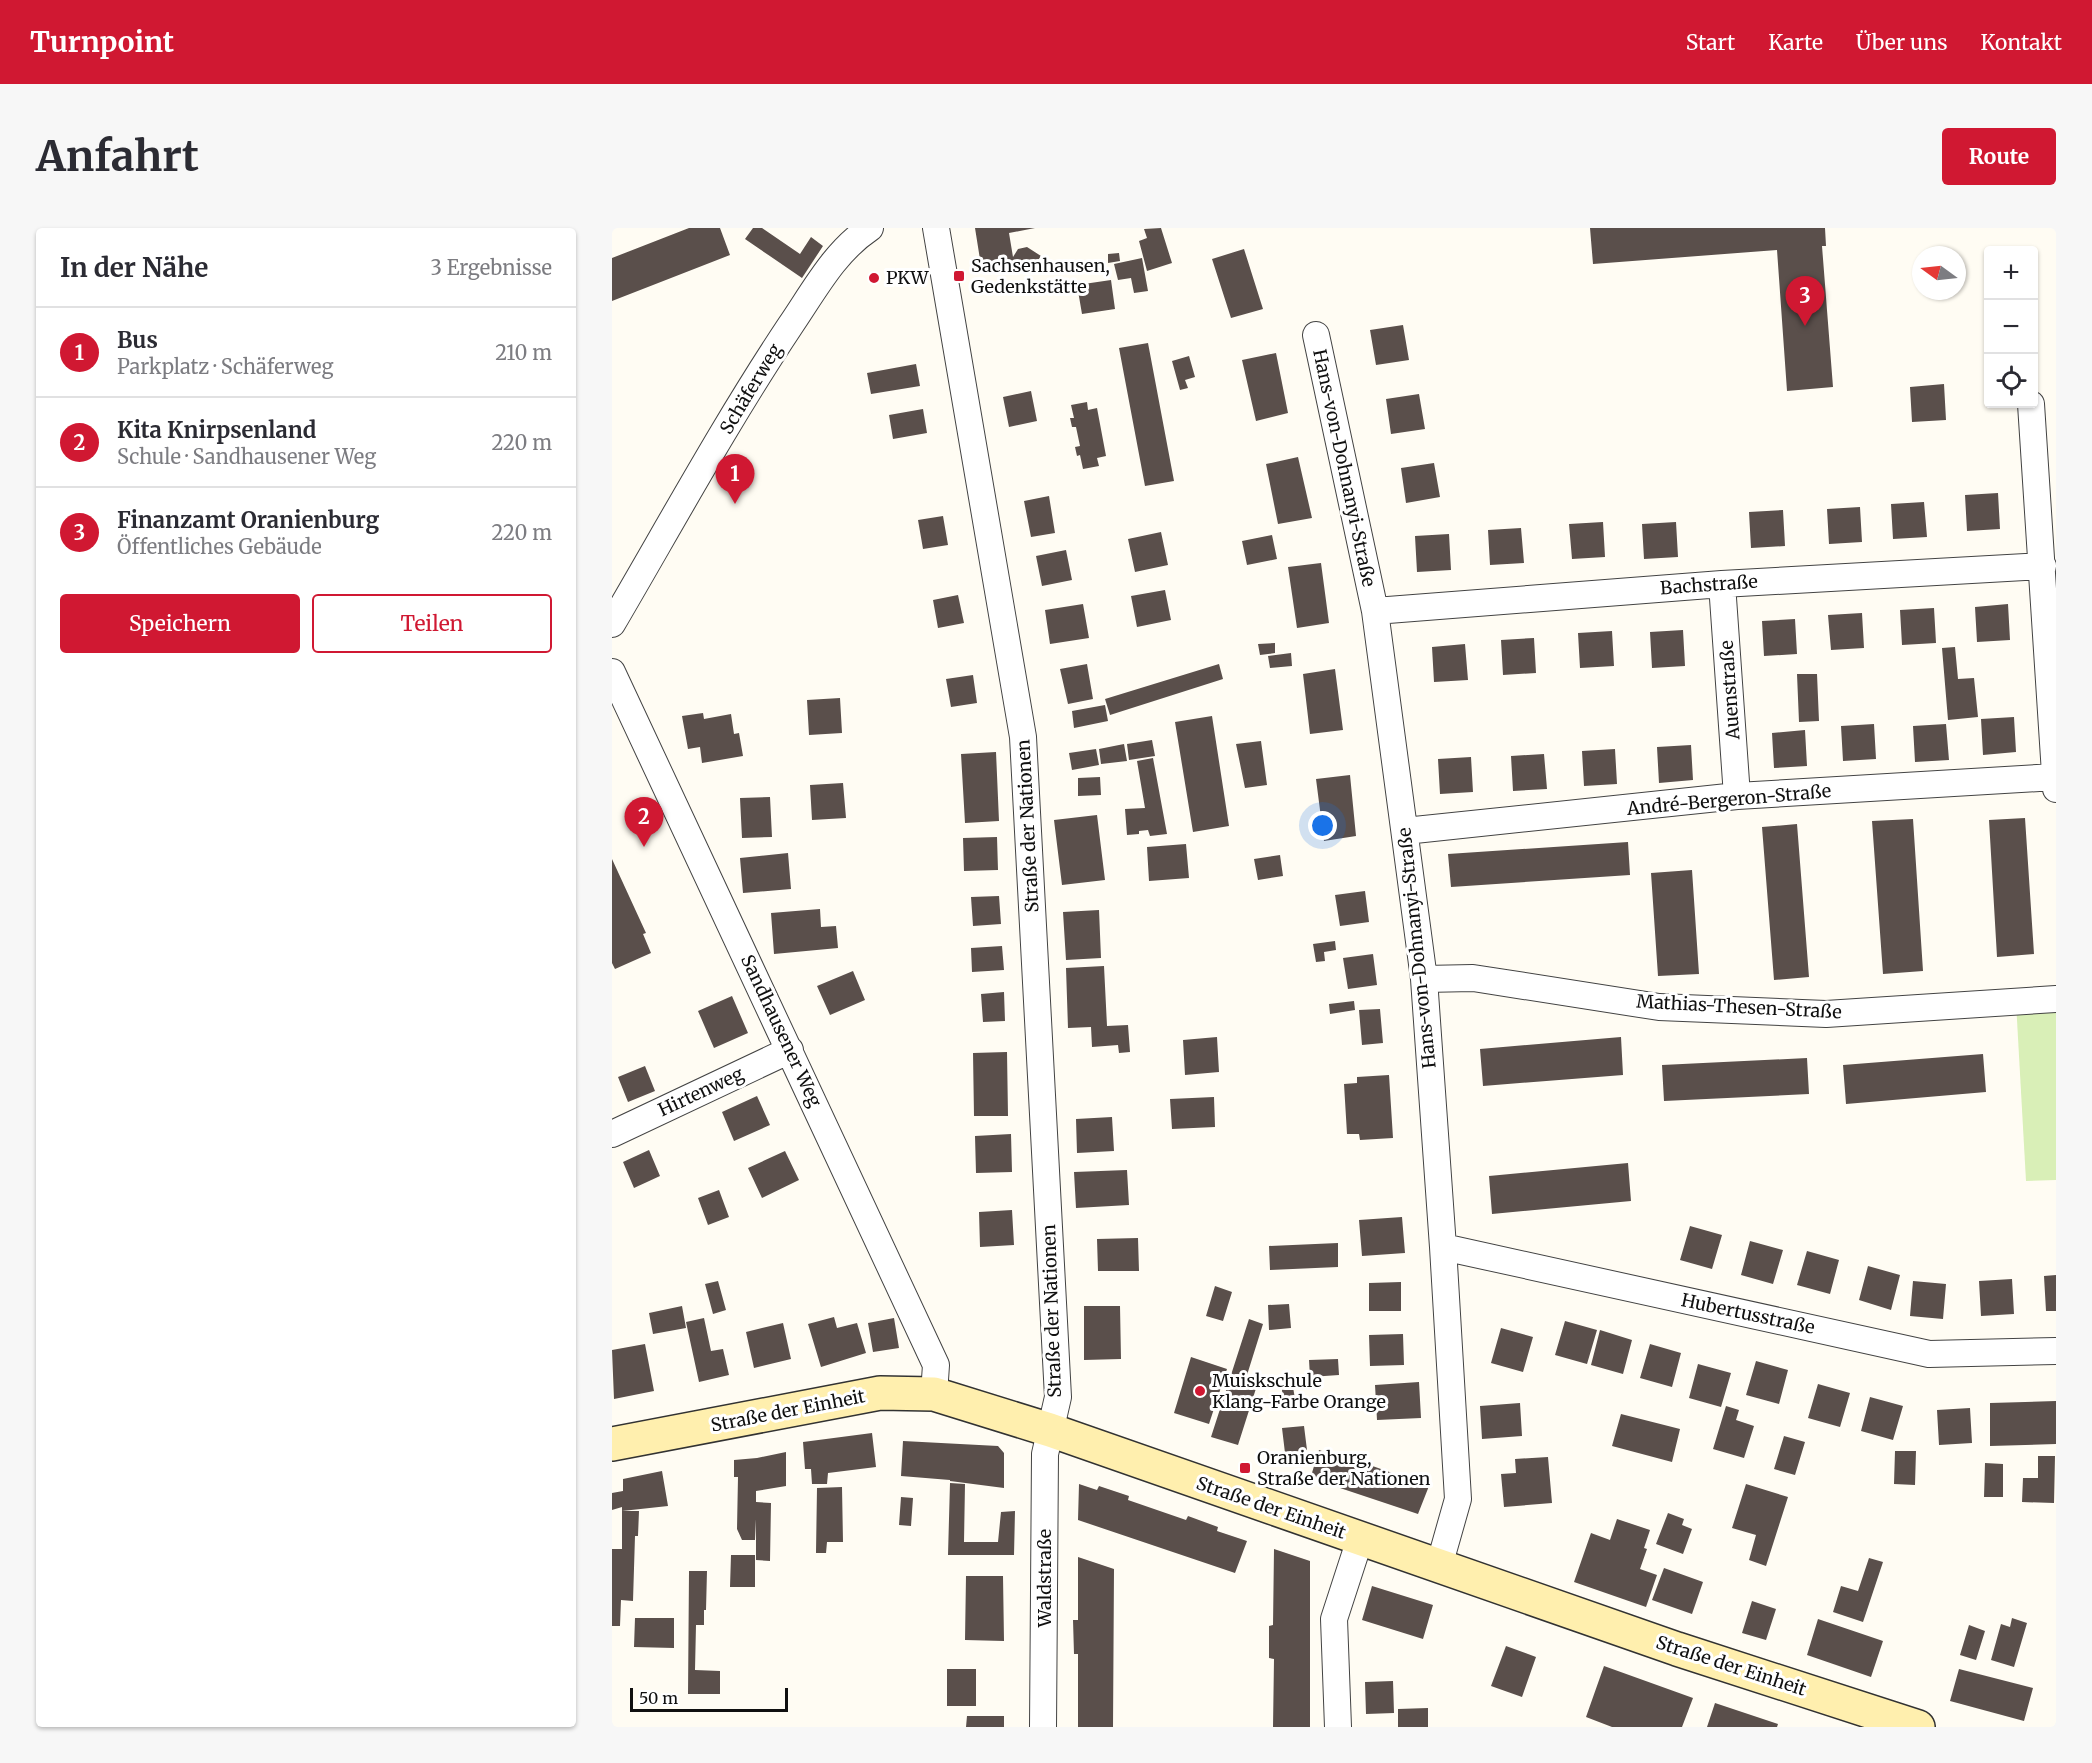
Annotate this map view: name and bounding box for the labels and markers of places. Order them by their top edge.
place label: Sachsenhausen, Gedenkstätte [971,254,1110,298]
place label: PKW [886,266,930,289]
marker: Sachsenhausen, Gedenkstätte [952,269,966,283]
marker: PKW [867,271,881,285]
pin: 3 [1786,276,1824,326]
pin: 1 [716,454,754,504]
pin: 2 [624,798,663,847]
place label: Muiskschule Klang-Farbe Orange [1212,1369,1386,1413]
marker: Muiskschule Klang-Farbe Orange [1193,1384,1207,1398]
place label: Oranienburg, Straße der Nationen [1257,1446,1430,1490]
marker: Oranienburg, Straße der Nationen [1238,1461,1252,1475]

